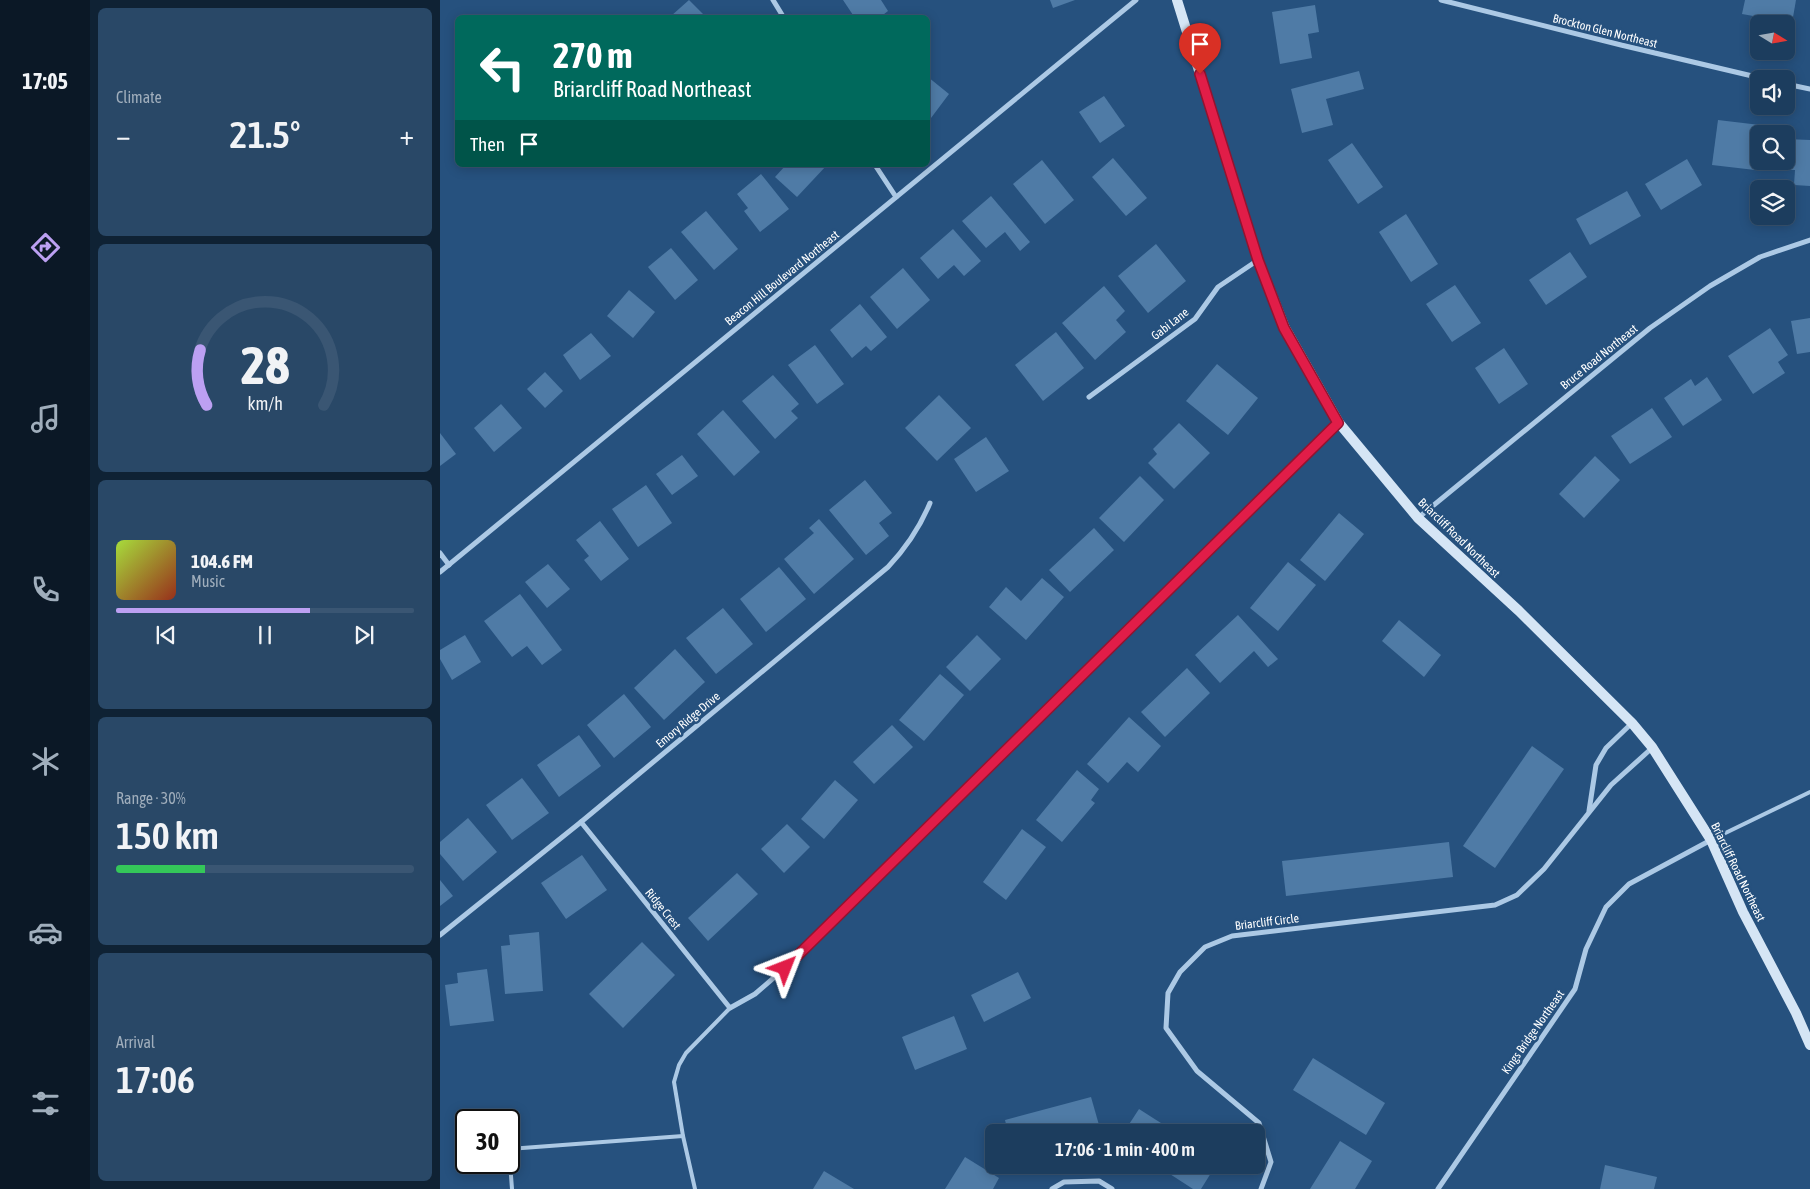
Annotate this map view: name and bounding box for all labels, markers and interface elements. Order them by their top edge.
street label: Brockton Glen Northeast [1551,11,1659,51]
north arrow [1750,15,1795,60]
map controls [1750,15,1795,225]
pin [1179,23,1221,74]
icon: arrive [1186,30,1214,58]
icon: left [470,35,535,100]
text: 270 m [553,35,632,75]
text: 17:05 [22,68,68,94]
button: sound [1750,70,1795,115]
text: Briarcliff Road Northeast [553,76,752,102]
text: Climate [116,88,162,106]
text: 21.5° [230,113,300,156]
text: − [116,119,131,151]
text: + [399,119,414,151]
button: search [1750,125,1795,170]
icon: arrive [515,130,543,158]
text: Then [470,133,505,155]
button: layers [1750,180,1795,225]
street label: Beacon Hill Boulevard Northeast [722,227,842,328]
icon: directions [28,230,63,265]
street label: Gabi Lane [1149,305,1191,343]
street label: Bruce Road Northeast [1558,321,1641,392]
text: 28 [241,335,289,395]
text: km/h [247,393,283,414]
icon: music [28,401,63,436]
street label: Briarcliff Road Northeast [1415,495,1503,581]
text: 104.6 FM [191,550,253,572]
icon: phone [28,572,63,607]
text: Music [191,572,225,590]
icon: previous [152,621,180,649]
icon: pause [251,621,279,649]
icon: next [350,621,378,649]
street label: Emory Ridge Drive [653,689,723,751]
icon: climate [28,744,63,779]
text: Range · 30% [116,789,186,807]
text: 150 km [116,814,219,857]
street label: Briarcliff Road Northeast [1708,820,1768,924]
street label: Ridge Crest [642,886,684,933]
street label: Briarcliff Circle [1234,911,1300,933]
icon: car [28,915,63,950]
position arrow [758,941,810,993]
street label: Kings Bridge Northeast [1499,987,1568,1077]
text: Arrival [116,1033,155,1051]
text: 17:06 [116,1058,195,1101]
icon: filters [28,1086,63,1121]
speed limit sign: 30 [455,1109,520,1174]
text: 17:06 · 1 min · 400 m [1055,1138,1195,1160]

